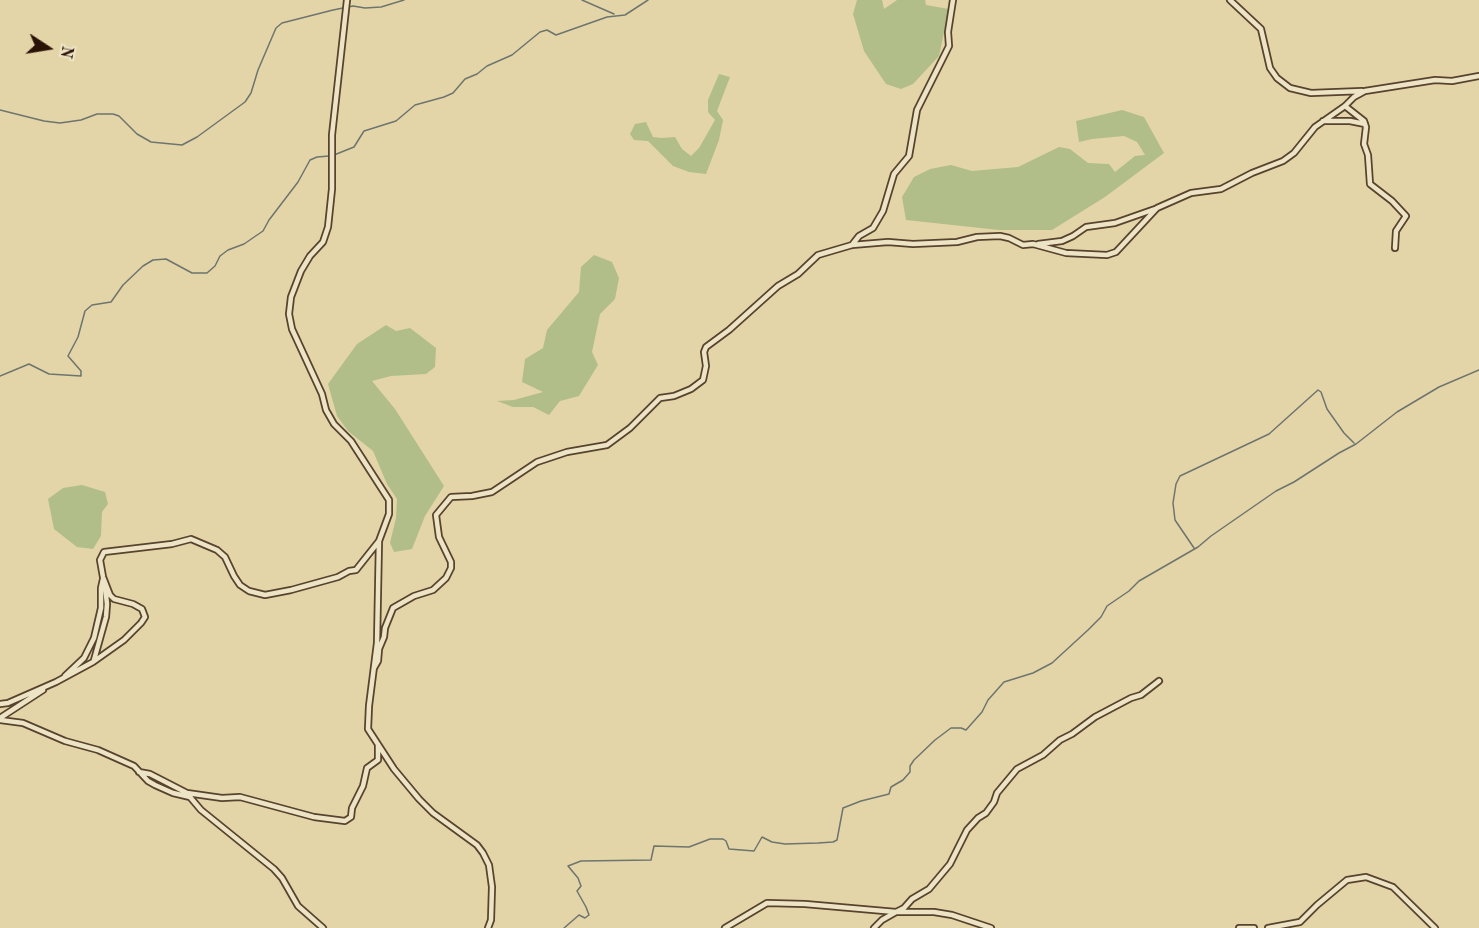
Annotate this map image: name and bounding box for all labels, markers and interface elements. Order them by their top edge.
north arrow [18,18,78,78]
text: N [57,44,75,59]

